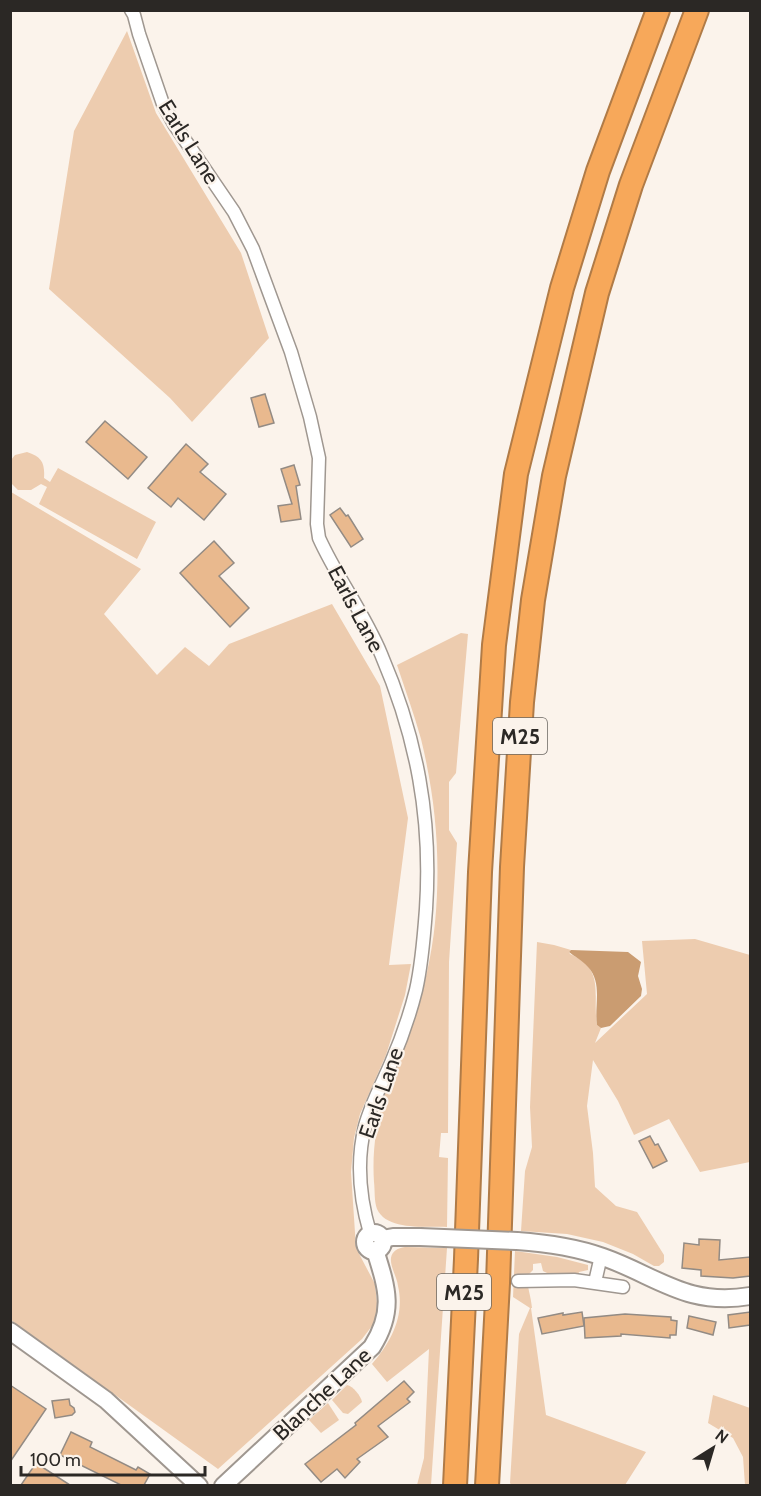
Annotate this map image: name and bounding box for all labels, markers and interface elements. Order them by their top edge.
street label: Earls Lane [153,95,225,189]
street label: Earls Lane [322,561,390,657]
road number: M25 [493,718,547,754]
street label: Earls Lane [353,1044,409,1142]
road number: M25 [437,1274,491,1310]
street label: Blanche Lane [267,1342,377,1446]
north arrow [683,1418,743,1478]
text: N [711,1425,732,1447]
scale bar [21,1439,206,1477]
text: 100 m [30,1449,81,1471]

